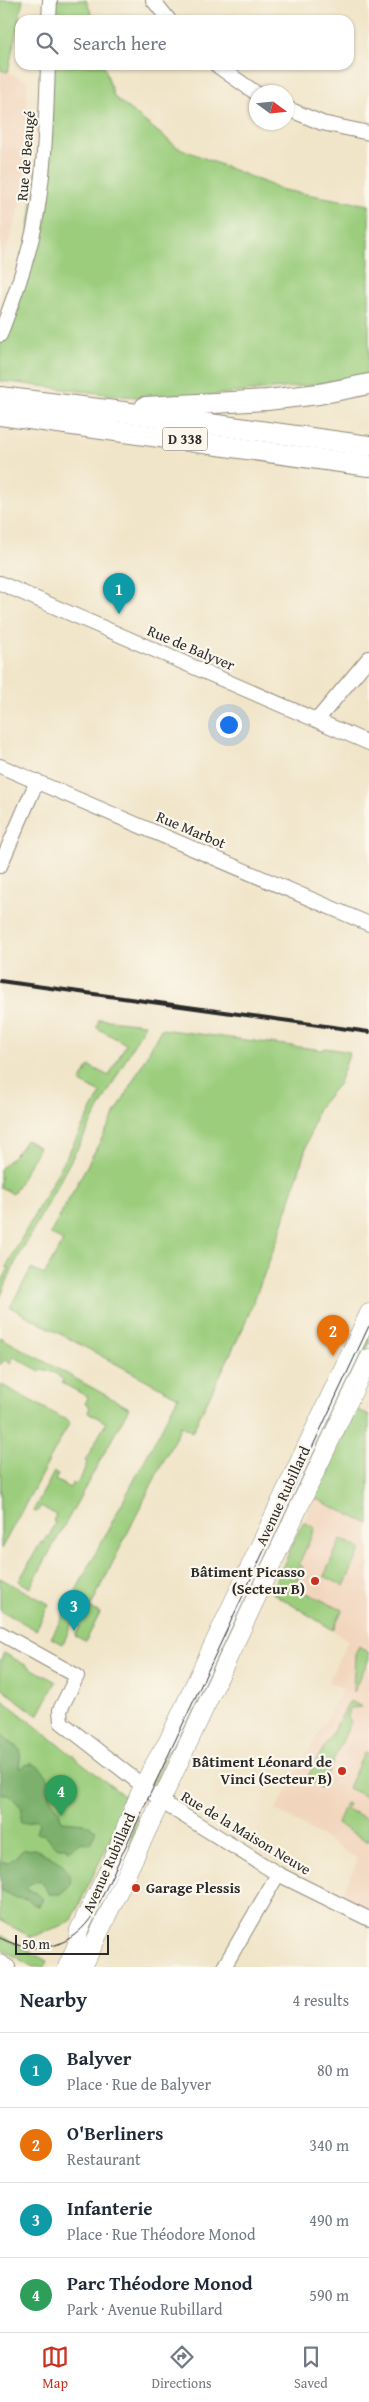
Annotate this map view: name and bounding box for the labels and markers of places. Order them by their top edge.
pin: 1 [103,573,135,614]
pin: 2 [317,1315,349,1356]
place label: Bâtiment Picasso (Secteur B) [191,1561,305,1599]
marker: Bâtiment Picasso (Secteur B) [309,1575,321,1587]
pin: 3 [58,1590,90,1631]
place label: Bâtiment Léonard de Vinci (Secteur B) [192,1751,332,1789]
marker: Bâtiment Léonard de Vinci (Secteur B) [336,1765,348,1777]
pin: 4 [45,1775,77,1816]
place label: Garage Plessis [146,1877,241,1898]
marker: Garage Plessis [130,1882,142,1894]

